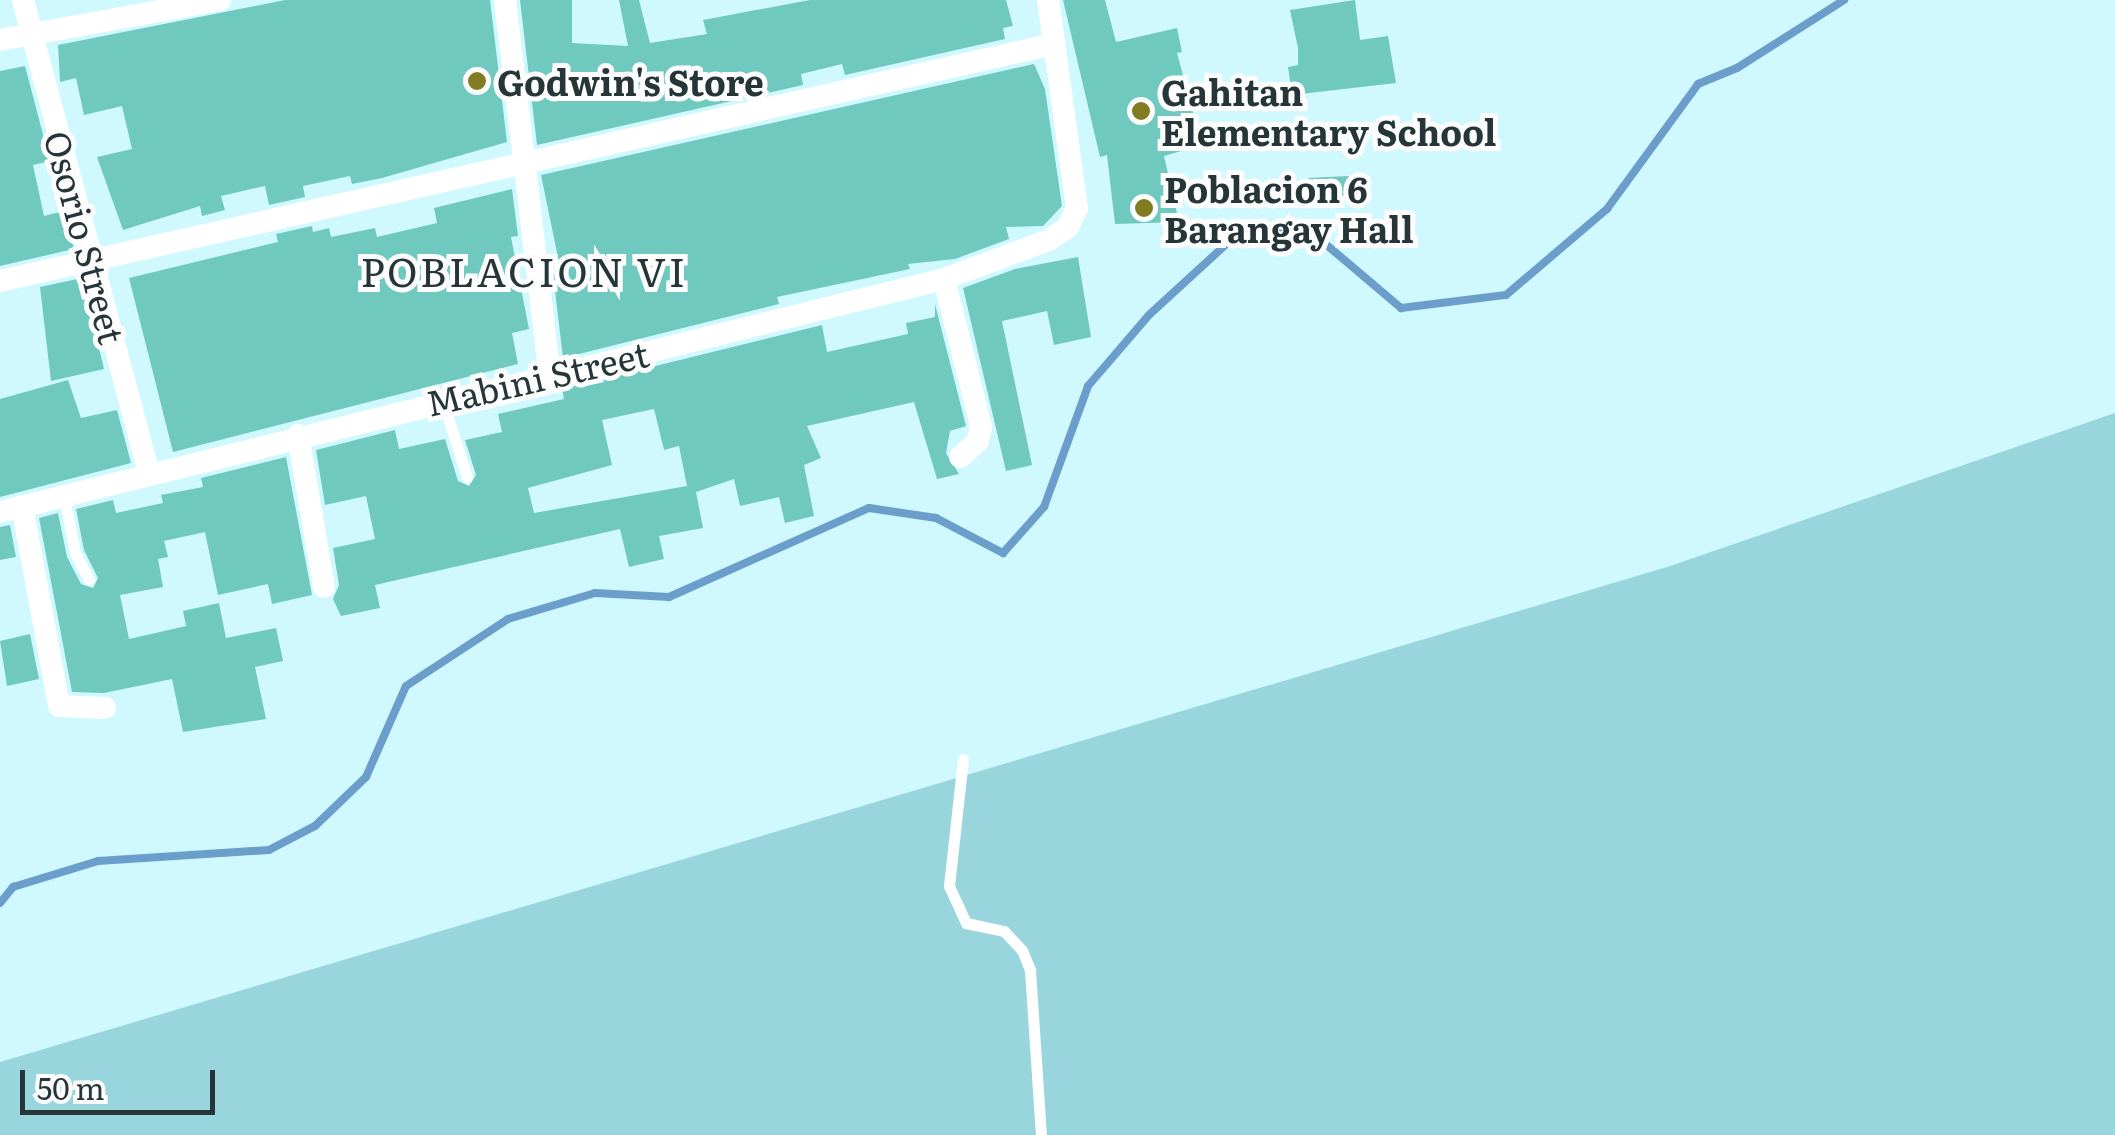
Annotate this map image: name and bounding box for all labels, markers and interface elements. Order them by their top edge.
place label: Godwin's Store [497,60,764,102]
marker: Godwin's Store [466,70,488,92]
place label: Gahitan Elementary School [1161,70,1496,152]
marker: Gahitan Elementary School [1130,100,1152,122]
street label: Osorio Street [37,126,135,348]
place label: Poblacion 6 Barangay Hall [1164,167,1414,249]
marker: Poblacion 6 Barangay Hall [1133,197,1155,219]
district label: POBLACION VI [361,246,687,294]
street label: Mabini Street [422,331,652,423]
scale bar [25,1050,220,1112]
text: 50 m [37,1065,105,1109]

